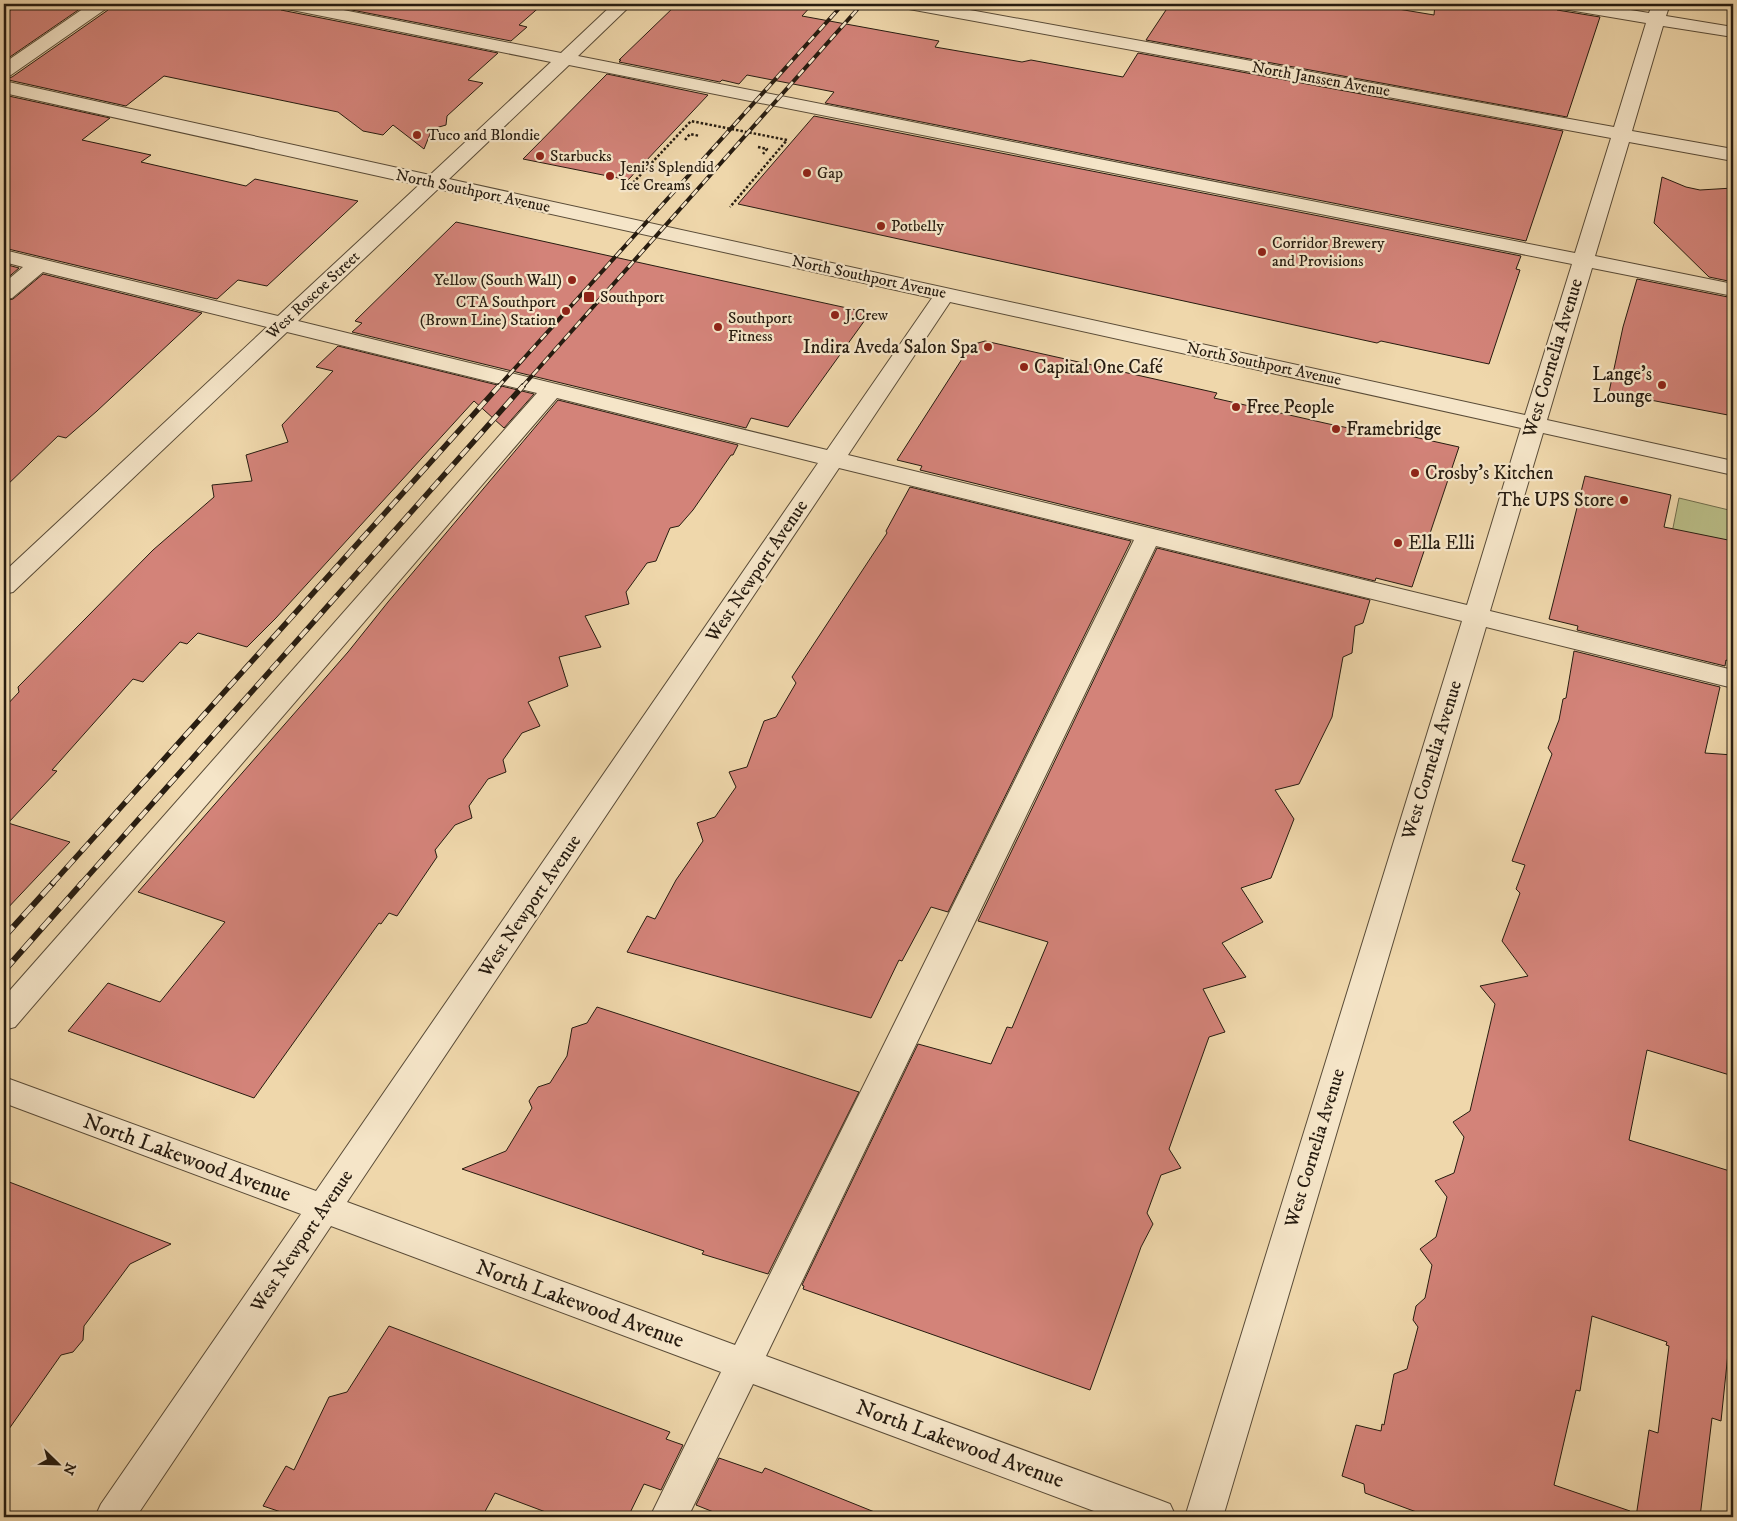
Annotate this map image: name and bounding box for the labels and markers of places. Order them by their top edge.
place label: Tuco and Blondie [427,125,540,145]
marker: Tuco and Blondie [411,129,423,141]
place label: Starbucks [550,146,612,166]
marker: Starbucks [534,150,546,162]
place label: Jeni's Splendid Ice Creams [618,157,714,195]
place label: Gap [817,163,843,183]
marker: Gap [801,167,813,179]
marker: Jeni's Splendid Ice Creams [604,170,616,182]
place label: Potbelly [891,216,944,236]
marker: Potbelly [875,220,887,232]
place label: Corridor Brewery and Provisions [1272,233,1385,271]
marker: Corridor Brewery and Provisions [1256,246,1268,258]
place label: Yellow (South Wall) [434,270,562,290]
marker: Yellow (South Wall) [566,274,578,286]
place label: Southport [600,287,664,307]
marker: Southport [582,290,596,304]
place label: CTA Southport (Brown Line) Station [420,292,557,330]
marker: CTA Southport (Brown Line) Station [560,305,572,317]
place label: J.Crew [843,305,889,325]
place label: Southport Fitness [728,308,792,346]
marker: J.Crew [829,309,841,321]
marker: Southport Fitness [712,321,724,333]
place label: Indira Aveda Salon Spa [803,336,978,359]
marker: Indira Aveda Salon Spa [982,341,994,353]
place label: Capital One Café [1034,356,1163,379]
marker: Capital One Café [1018,361,1030,373]
place label: Lange’s Lounge [1592,363,1652,408]
marker: Lange’s Lounge [1656,379,1668,391]
place label: Free People [1246,396,1335,419]
marker: Free People [1230,401,1242,413]
place label: Framebridge [1346,418,1441,441]
marker: Framebridge [1330,423,1342,435]
place label: Crosby’s Kitchen [1425,462,1554,485]
marker: Crosby’s Kitchen [1409,467,1421,479]
place label: The UPS Store [1498,489,1614,512]
marker: The UPS Store [1618,494,1630,506]
place label: Ella Elli [1408,532,1475,555]
marker: Ella Elli [1392,537,1404,549]

